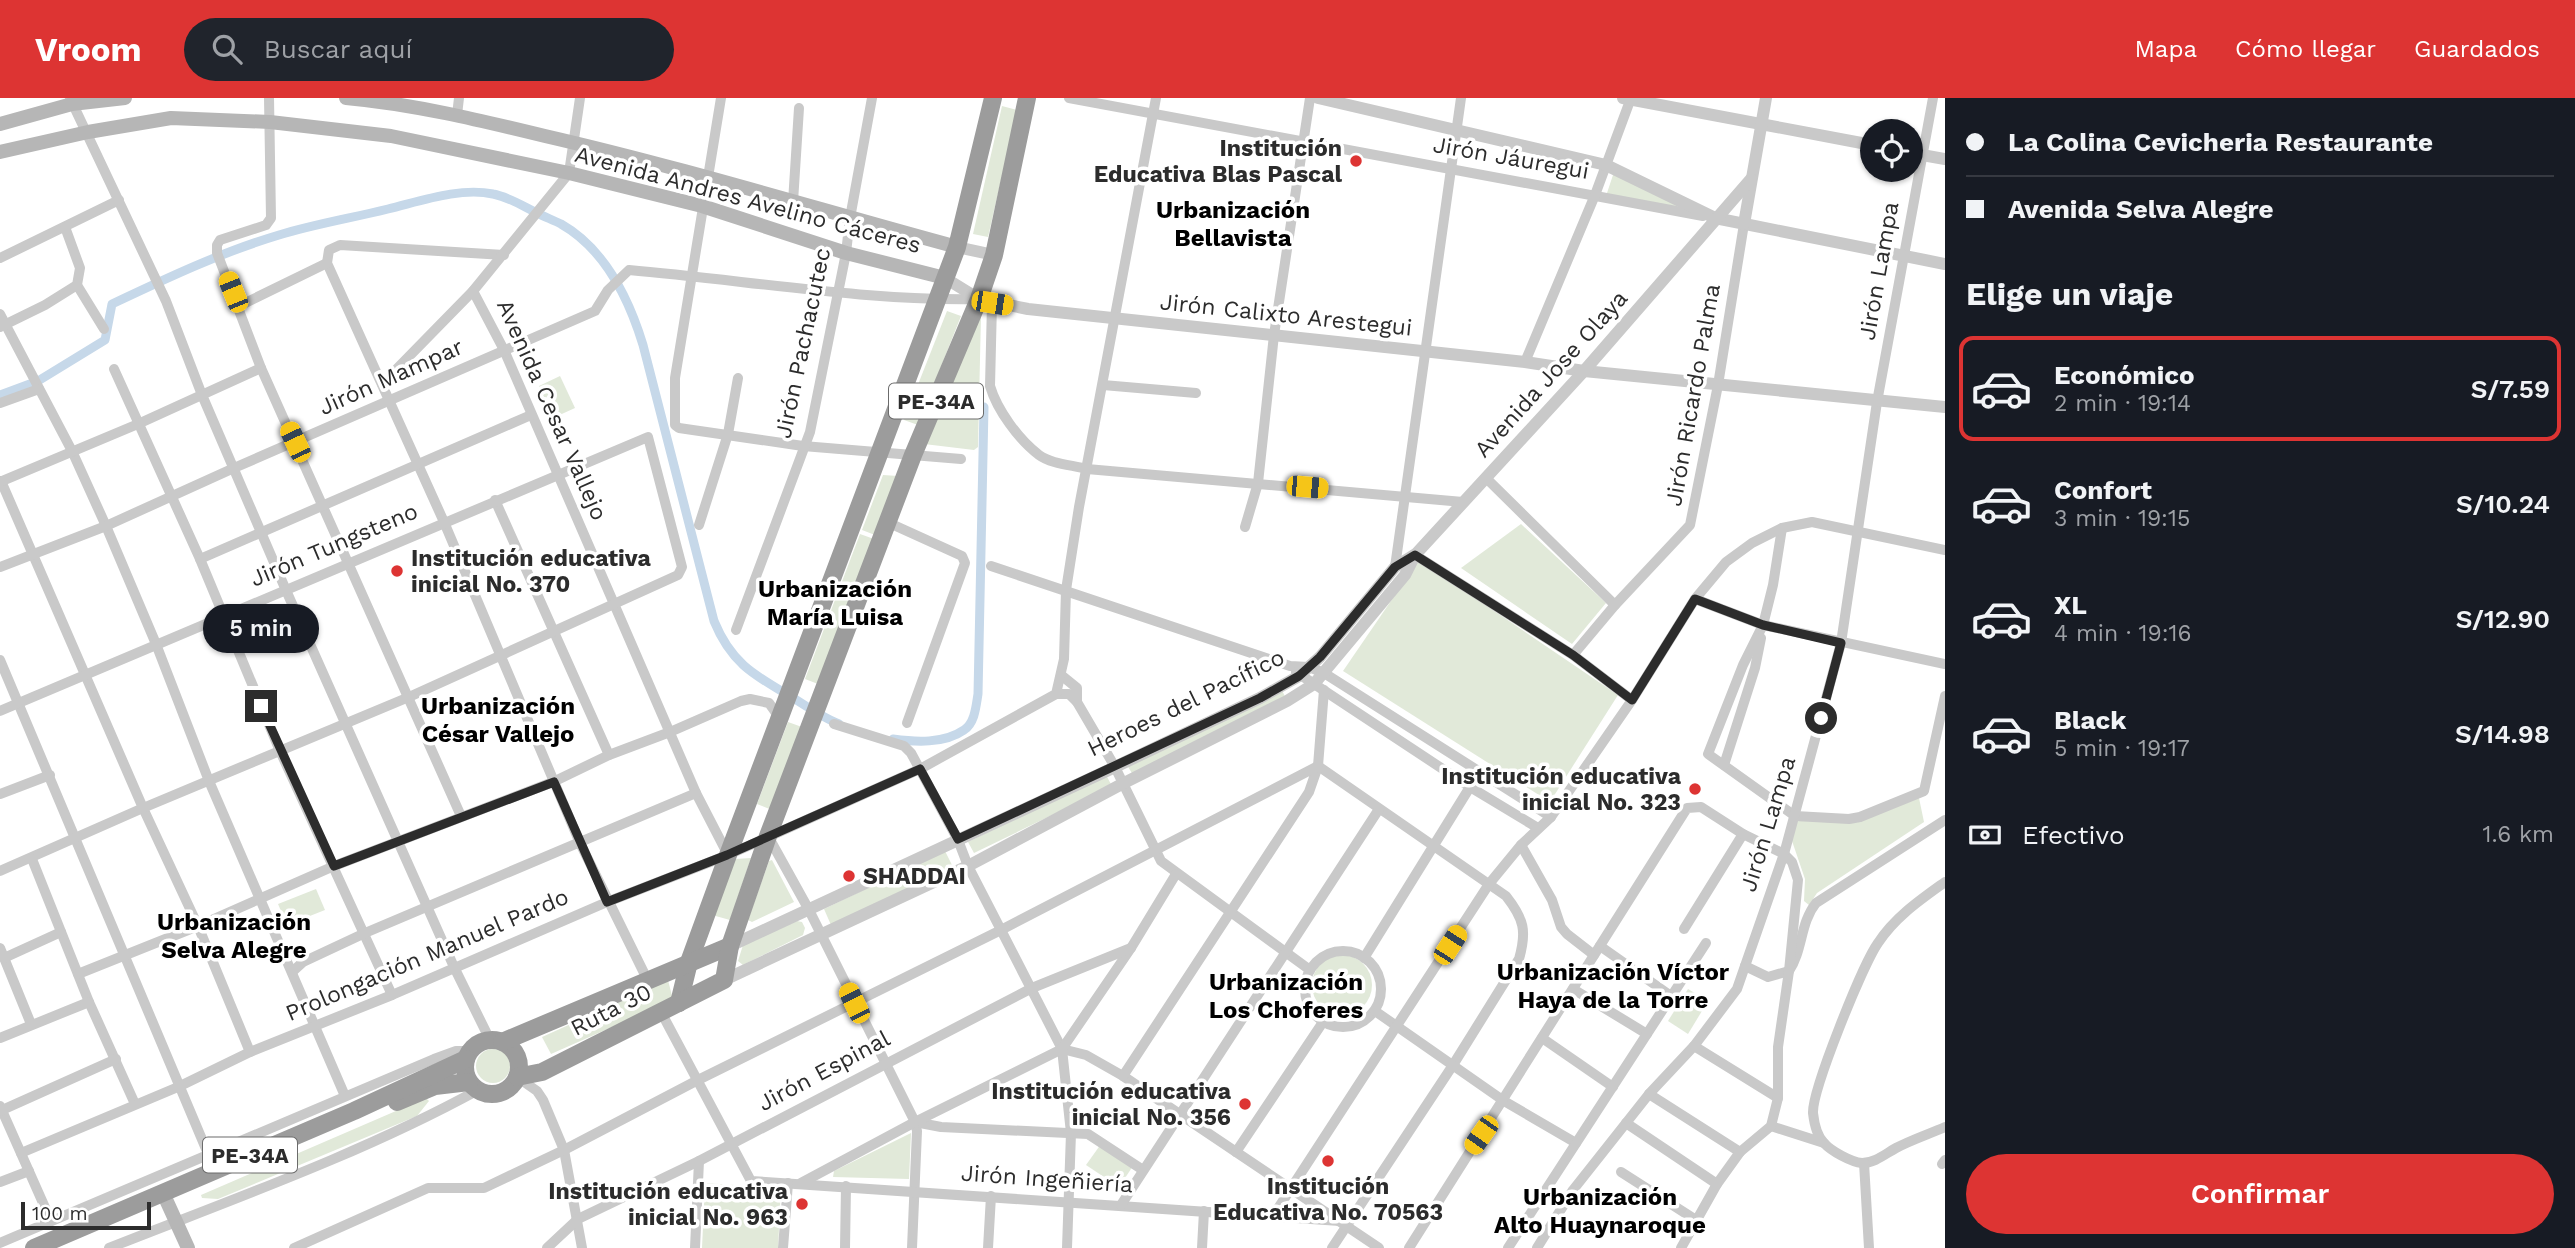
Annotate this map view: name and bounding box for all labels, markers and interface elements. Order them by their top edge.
search box [184,18,674,81]
text: Vroom [35,30,142,69]
icon: search [208,30,246,68]
text: Buscar aquí [264,34,413,64]
text: Mapa [2135,35,2197,63]
text: Cómo llegar [2235,35,2376,63]
text: Guardados [2414,35,2540,63]
map controls [1860,119,1923,182]
button: locate [1860,119,1923,182]
text: La Colina Cevicheria Restaurante [2008,127,2433,157]
street label: Jirón Jáuregui [1431,131,1591,185]
place label: Institución Educativa Blas Pascal [1094,135,1342,188]
street label: Avenida Andres Avelino Cáceres [572,141,924,259]
marker: Institución Educativa Blas Pascal [1348,153,1364,169]
text: Avenida Selva Alegre [2008,194,2274,224]
district label: Urbanización Bellavista [1156,196,1310,252]
street label: Jirón Lampa [1854,200,1904,342]
street label: Jirón Pachacutec [770,245,836,441]
car [216,269,251,315]
text: Elige un viaje [1966,275,2173,313]
street label: Jirón Ricardo Palma [1660,282,1726,508]
street label: Avenida Jose Olaya [1469,285,1633,463]
street label: Jirón Calixto Arestegui [1159,288,1413,342]
car [970,289,1015,317]
street label: Avenida Cesar Vallejo [491,295,613,525]
street label: Jirón Mampar [315,333,467,421]
icon: car [1970,357,2033,420]
text: Económico [2054,360,2195,390]
text: S/7.59 [2471,374,2550,404]
road number: PE-34A [889,384,983,418]
text: 2 min · 19:14 [2054,390,2191,417]
car [277,419,314,465]
icon: car [1970,472,2033,535]
car [1286,475,1329,499]
text: Confort [2054,475,2152,505]
text: S/10.24 [2456,489,2550,519]
street label: Jirón Tungsteno [246,498,422,592]
text: 3 min · 19:15 [2054,505,2190,532]
place label: Institución educativa inicial No. 370 [411,545,651,598]
marker: Institución educativa inicial No. 370 [389,563,405,579]
district label: Urbanización María Luisa [758,575,912,631]
icon: car [1970,587,2033,650]
text: XL [2054,590,2087,620]
callout: 5 min [203,604,319,654]
text: S/12.90 [2456,604,2550,634]
text: 5 min [230,615,292,642]
text: 4 min · 19:16 [2054,620,2192,647]
street label: Heroes del Pacífico [1083,644,1289,762]
route end [245,690,277,722]
district label: Urbanización César Vallejo [421,692,575,748]
route start [1805,702,1837,734]
icon: car [1970,702,2033,765]
text: Black [2054,705,2126,735]
text: S/14.98 [2455,719,2550,749]
text: 5 min · 19:17 [2054,735,2190,762]
street label: Jirón Lampa [1735,753,1801,895]
place label: Institución educativa inicial No. 323 [1441,763,1682,816]
marker: Institución educativa inicial No. 323 [1687,781,1703,797]
icon: cash [1966,816,2004,854]
text: Efectivo [2022,820,2125,850]
text: 1.6 km [2482,821,2554,848]
place label: SHADDAI [863,863,966,890]
marker: SHADDAI [841,868,857,884]
street label: Prolongación Manuel Pardo [282,883,572,1027]
district label: Urbanización Selva Alegre [157,908,311,964]
car [1430,922,1471,968]
district label: Urbanización Víctor Haya de la Torre [1497,958,1730,1014]
district label: Urbanización Los Choferes [1209,968,1363,1024]
street label: Ruta 30 [566,978,656,1042]
car [836,980,873,1026]
street label: Jirón Espinal [753,1025,895,1117]
place label: Institución educativa inicial No. 356 [991,1078,1232,1131]
marker: Institución educativa inicial No. 356 [1237,1096,1253,1112]
car [1461,1112,1502,1158]
road number: PE-34A [203,1138,297,1172]
marker: Institución Educativa No. 70563 [1320,1153,1336,1169]
button: Confirmar [1966,1154,2554,1234]
street label: Jirón Ingeñiería [960,1160,1134,1198]
place label: Institución Educativa No. 70563 [1213,1173,1443,1226]
place label: Institución educativa inicial No. 963 [548,1178,789,1231]
district label: Urbanización Alto Huaynaroque [1494,1183,1706,1239]
marker: Institución educativa inicial No. 963 [794,1196,810,1212]
scale bar [21,1199,150,1231]
text: 100 m [32,1202,88,1225]

